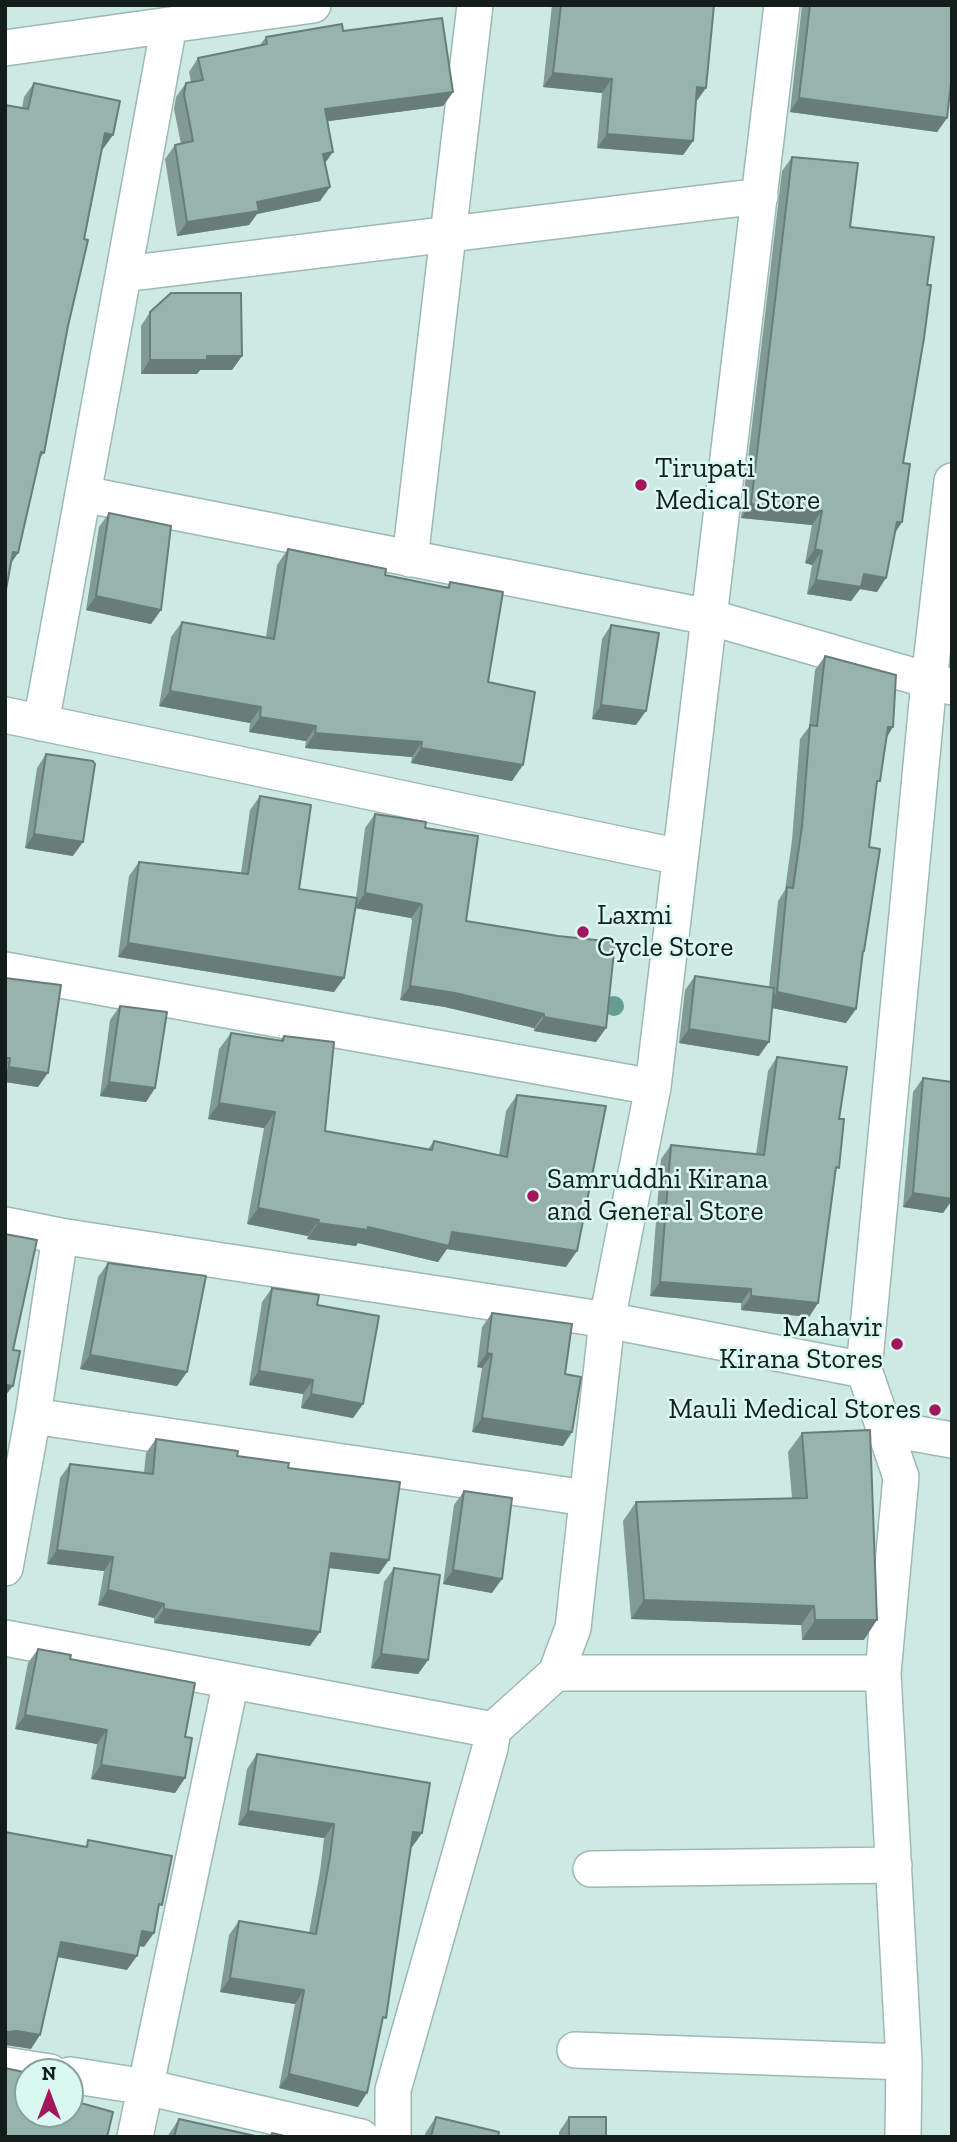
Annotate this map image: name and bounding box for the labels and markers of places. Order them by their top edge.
place label: Tirupati Medical Store [655,452,820,518]
marker: Tirupati Medical Store [633,477,649,493]
place label: Laxmi Cycle Store [597,899,734,965]
marker: Laxmi Cycle Store [575,924,591,940]
place label: Samruddhi Kirana and General Store [547,1163,768,1229]
marker: Samruddhi Kirana and General Store [525,1188,541,1204]
place label: Mahavir Kirana Stores [719,1311,883,1377]
marker: Mahavir Kirana Stores [889,1336,905,1352]
place label: Mauli Medical Stores [668,1393,921,1427]
marker: Mauli Medical Stores [927,1402,943,1418]

